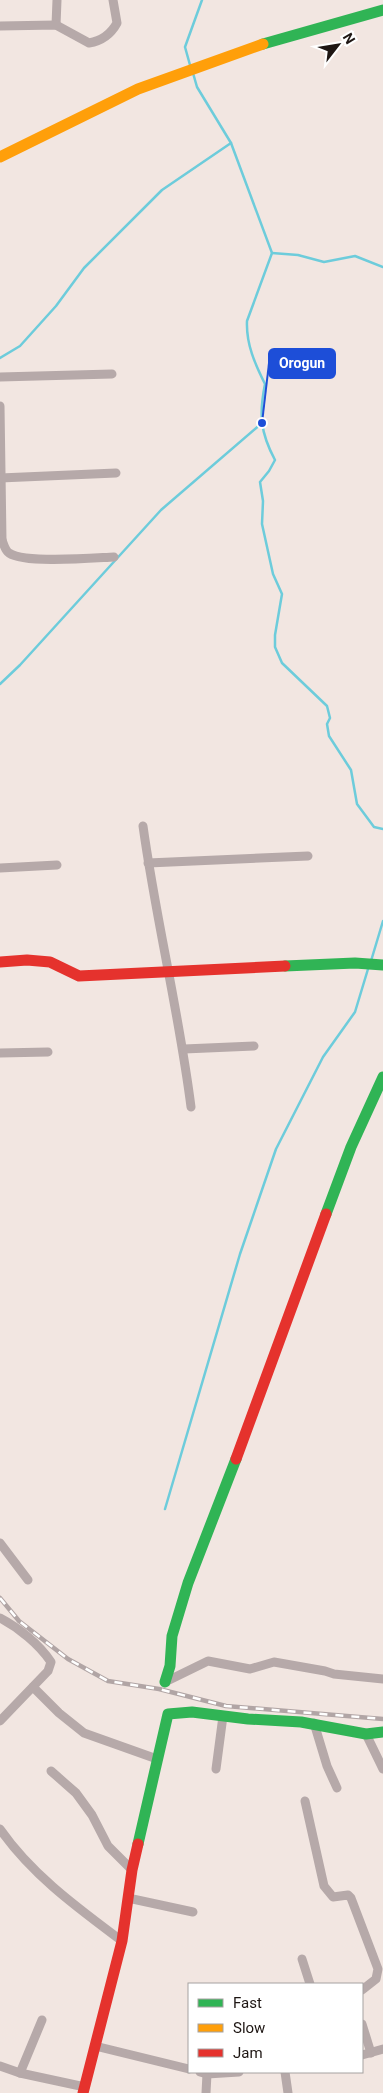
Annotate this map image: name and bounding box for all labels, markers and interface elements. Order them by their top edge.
north arrow [313,20,363,70]
text: N [340,30,359,47]
callout: Orogun [269,349,335,378]
text: Orogun [279,355,325,371]
legend [188,1983,363,2073]
text: Fast [233,1994,262,2012]
text: Slow [233,2019,265,2037]
text: Jam [233,2044,263,2062]

